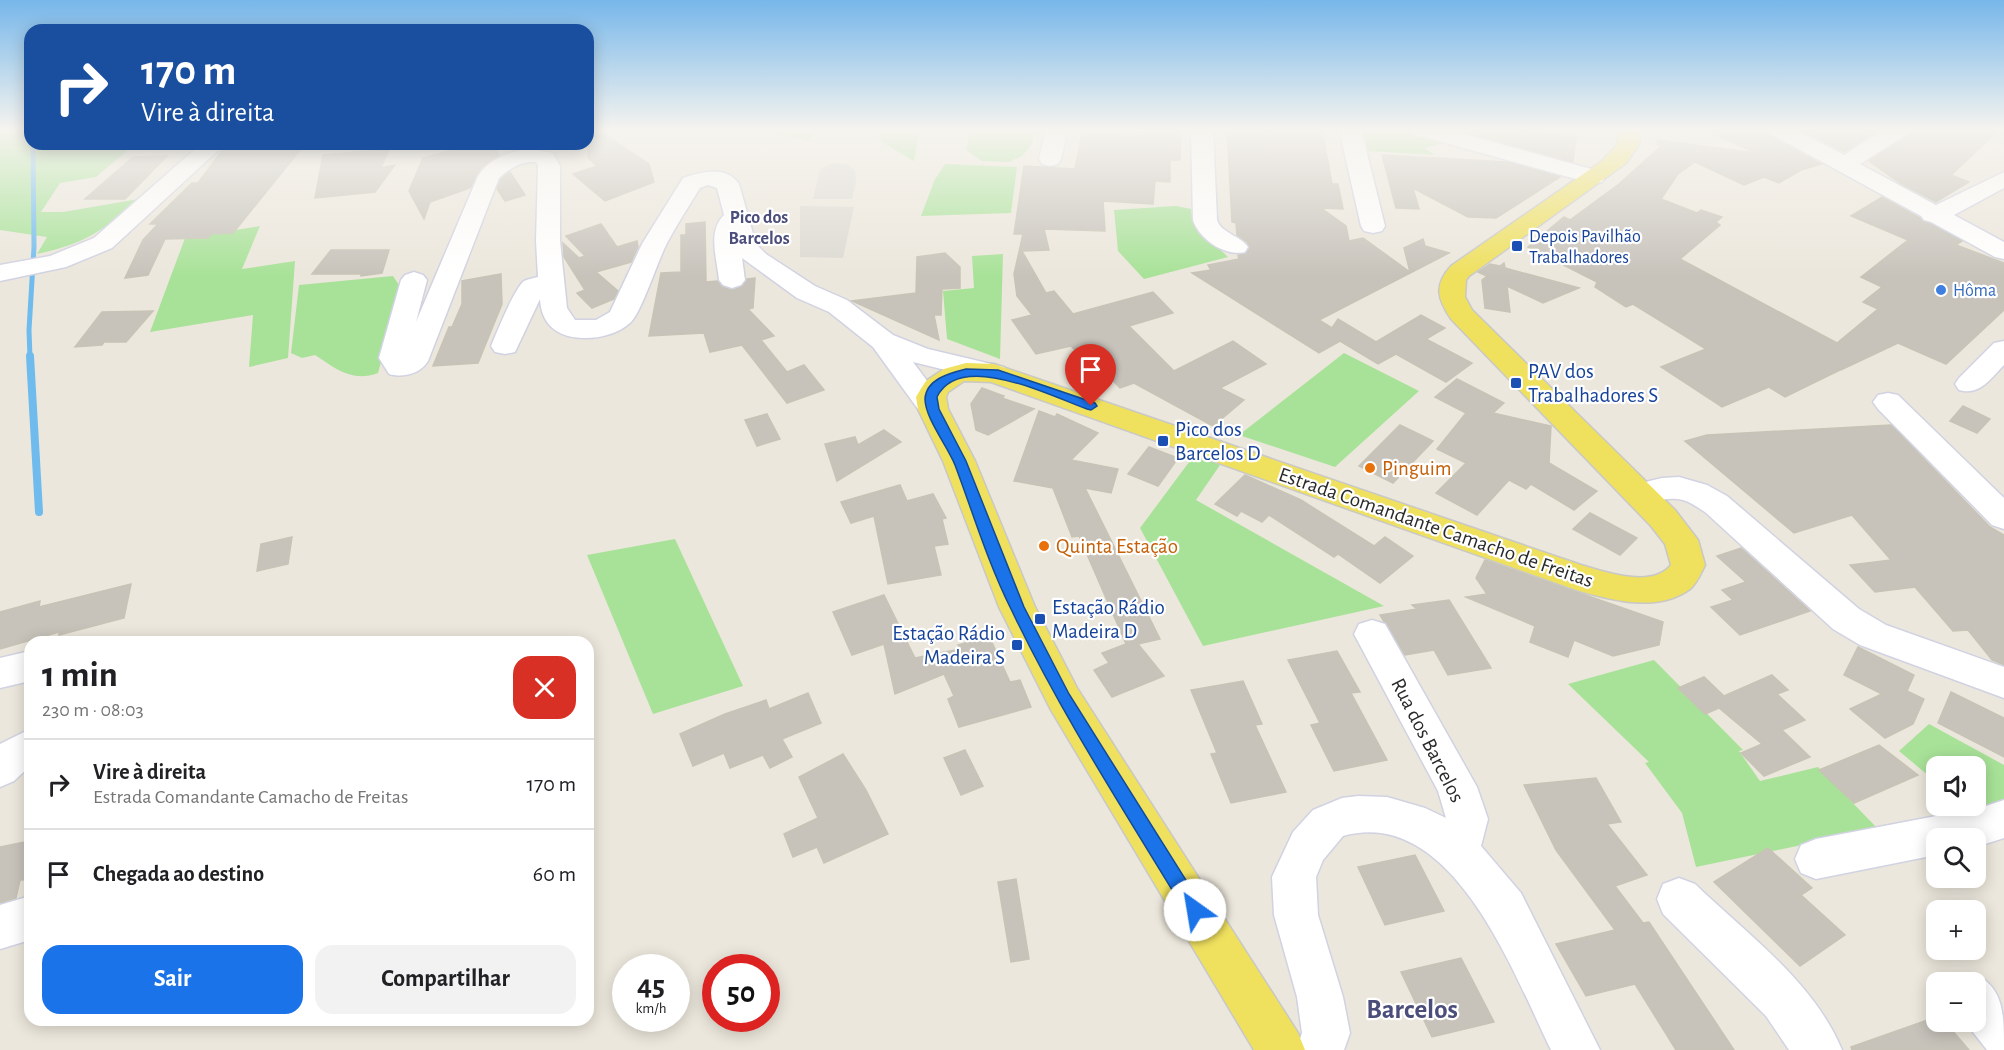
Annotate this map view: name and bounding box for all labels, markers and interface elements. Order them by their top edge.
icon: right [42,48,120,126]
text: 170 m [141,50,236,92]
text: Vire à direita [141,99,275,126]
district label: Pico dos Barcelos [728,209,790,248]
place label: Depois Pavilhão Trabalhadores [1529,228,1641,267]
marker: Depois Pavilhão Trabalhadores [1510,239,1524,253]
place label: Hôma [1953,282,1996,300]
marker: Hôma [1934,283,1948,297]
pin [1065,344,1116,406]
icon: arrive [1074,353,1107,386]
place label: PAV dos Trabalhadores S [1528,361,1658,406]
marker: PAV dos Trabalhadores S [1509,376,1523,390]
place label: Pico dos Barcelos D [1175,419,1261,464]
marker: Pico dos Barcelos D [1156,434,1170,448]
place label: Pinguim [1382,458,1452,479]
marker: Pinguim [1363,461,1377,475]
street label: Estrada Comandante Camacho de Freitas [1276,464,1596,591]
place label: Quinta Estação [1056,536,1178,557]
marker: Quinta Estação [1037,539,1051,553]
place label: Estação Rádio Madeira D [1052,597,1165,642]
marker: Estação Rádio Madeira D [1033,612,1047,626]
place label: Estação Rádio Madeira S [892,623,1005,668]
marker: Estação Rádio Madeira S [1010,638,1024,652]
button: close [513,656,576,719]
text: 1 min [42,657,118,693]
street label: Rua dos Barcelos [1387,675,1468,806]
text: 230 m · 08:03 [42,700,144,720]
map controls [1926,756,1986,1032]
button: sound [1926,756,1986,816]
text: Vire à direita [93,761,206,783]
icon: right [42,768,75,801]
text: 170 m [526,773,576,795]
text: Estrada Comandante Camacho de Freitas [93,787,408,807]
button: search [1926,828,1986,888]
icon: arrive [42,858,75,891]
text: Chegada ao destino [93,863,264,885]
text: 60 m [533,863,576,885]
position arrow [1163,878,1227,942]
button: + [1926,900,1986,960]
button: Sair [42,945,303,1014]
button: Compartilhar [315,945,576,1014]
speed limit sign: 50 [702,954,780,1032]
text: 45 [637,971,665,1001]
button: − [1926,972,1986,1032]
district label: Barcelos [1366,996,1458,1023]
text: km/h [636,1001,666,1016]

